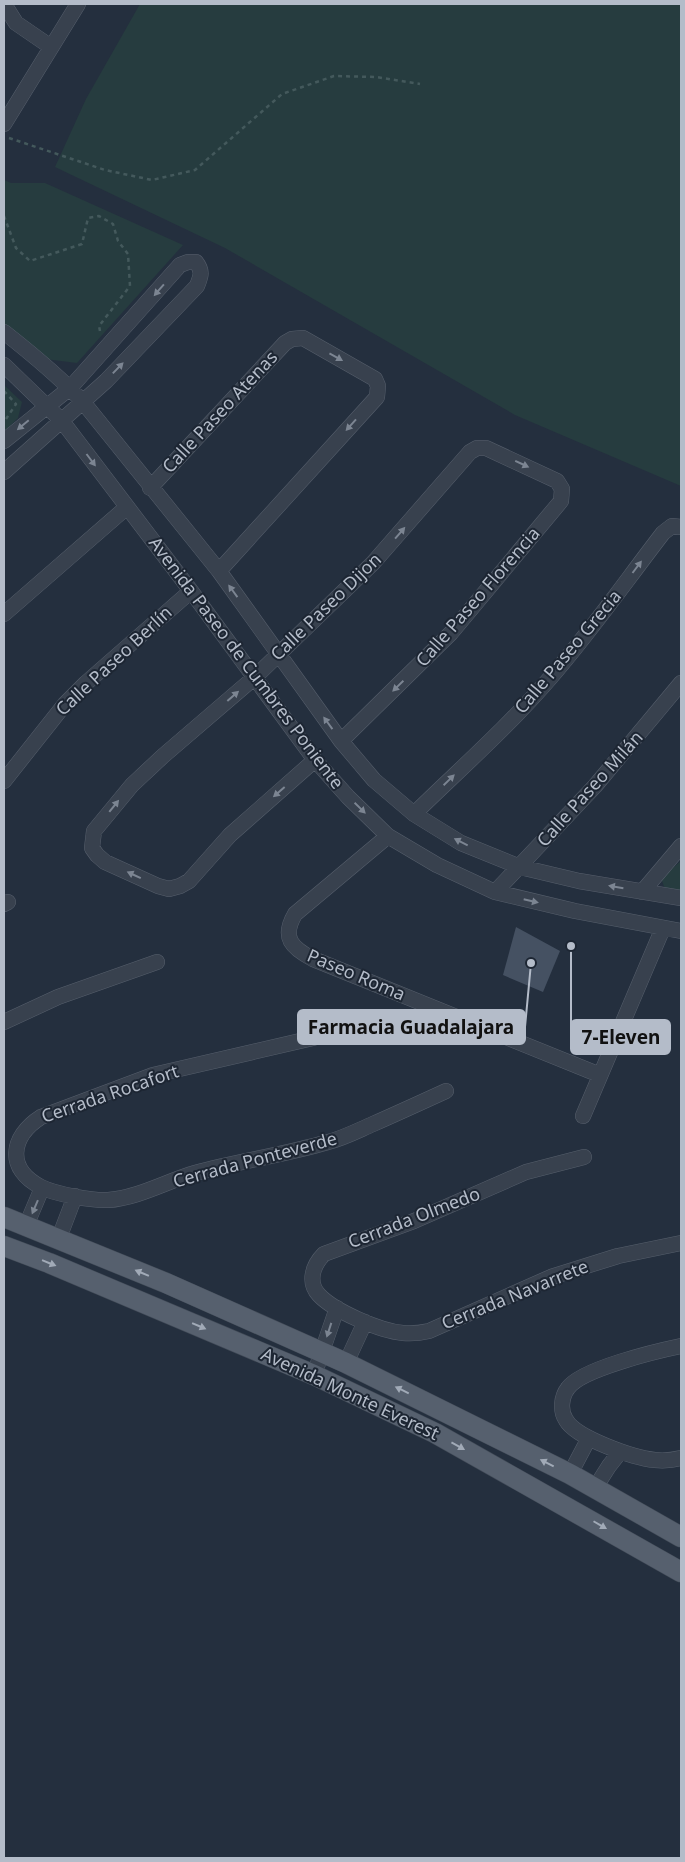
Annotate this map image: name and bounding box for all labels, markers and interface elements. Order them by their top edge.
one-way arrow [153,283,165,295]
street label: Calle Paseo Atenas [156,345,282,478]
one-way arrow [329,353,343,361]
one-way arrow [112,363,124,375]
one-way arrow [345,419,357,431]
one-way arrow [17,420,30,431]
one-way arrow [86,453,96,467]
one-way arrow [514,460,529,469]
street label: Calle Paseo Florencia [410,521,545,671]
one-way arrow [394,526,405,539]
street label: Avenida Paseo de Cumbres Poniente [144,531,350,793]
street label: Calle Paseo Dijon [265,547,386,665]
one-way arrow [632,560,642,574]
one-way arrow [228,584,238,598]
street label: Calle Paseo Grecia [508,584,626,718]
street label: Calle Paseo Berlín [50,600,177,720]
one-way arrow [392,680,404,692]
one-way arrow [226,690,238,702]
one-way arrow [323,716,333,730]
street label: Calle Paseo Milán [531,725,648,851]
one-way arrow [443,774,455,786]
one-way arrow [273,787,286,798]
one-way arrow [108,800,119,813]
one-way arrow [354,802,366,814]
one-way arrow [453,838,468,846]
one-way arrow [127,871,141,879]
one-way arrow [608,883,624,891]
one-way arrow [524,897,539,905]
street label: Paseo Roma [304,943,409,1006]
callout: Farmacia Guadalajara [298,1010,525,1044]
text: Farmacia Guadalajara [308,1014,514,1040]
callout: 7-Eleven [571,1020,670,1054]
text: 7-Eleven [582,1024,660,1050]
street label: Cerrada Rocafort [38,1058,182,1128]
street label: Cerrada Ponteverde [170,1126,339,1192]
street label: Cerrada Olmedo [344,1181,483,1253]
one-way arrow [30,1200,38,1214]
street label: Cerrada Navarrete [438,1254,592,1334]
one-way arrow [42,1260,56,1268]
one-way arrow [135,1268,149,1276]
one-way arrow [192,1323,206,1331]
one-way arrow [325,1323,333,1338]
street label: Avenida Monte Everest [258,1341,444,1445]
one-way arrow [394,1386,409,1394]
one-way arrow [450,1442,465,1450]
one-way arrow [540,1459,554,1467]
one-way arrow [592,1521,607,1529]

